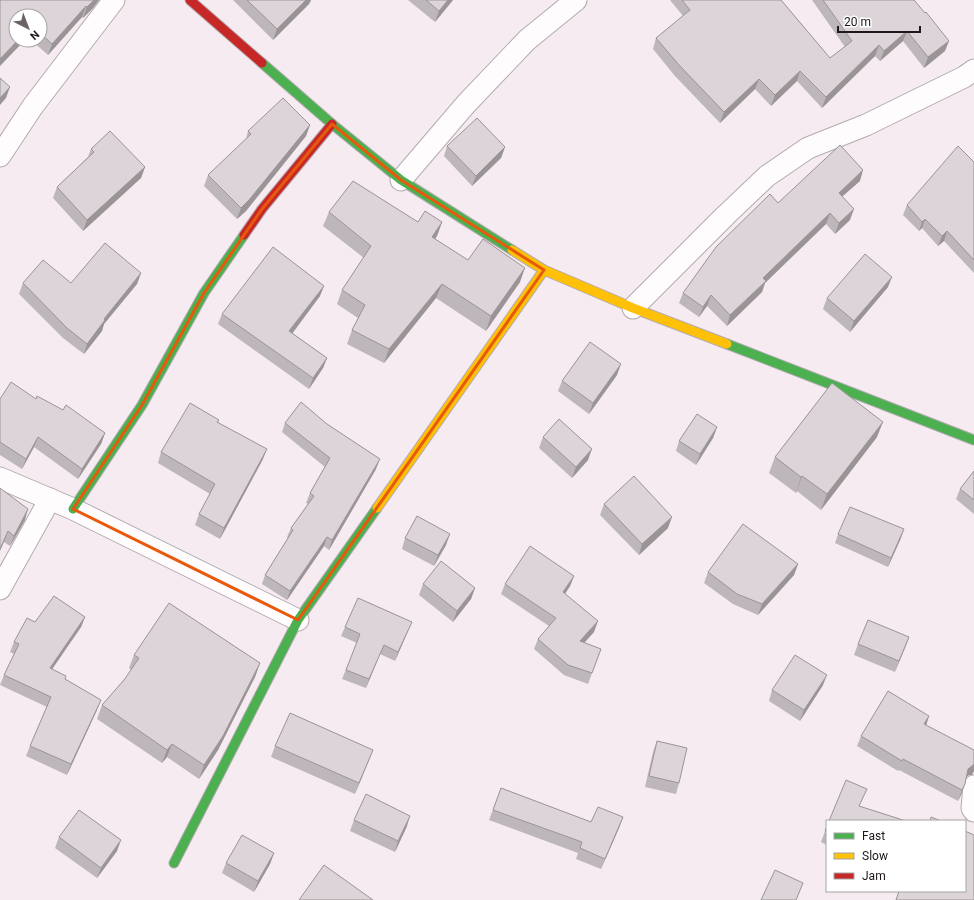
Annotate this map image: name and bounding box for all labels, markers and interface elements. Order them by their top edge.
north arrow [8,8,48,48]
scale bar [838,8,920,34]
text: 20 m [844,15,871,29]
text: N [27,28,42,43]
legend [826,820,966,892]
text: Fast [862,829,885,843]
text: Slow [862,849,888,863]
text: Jam [862,869,886,883]

